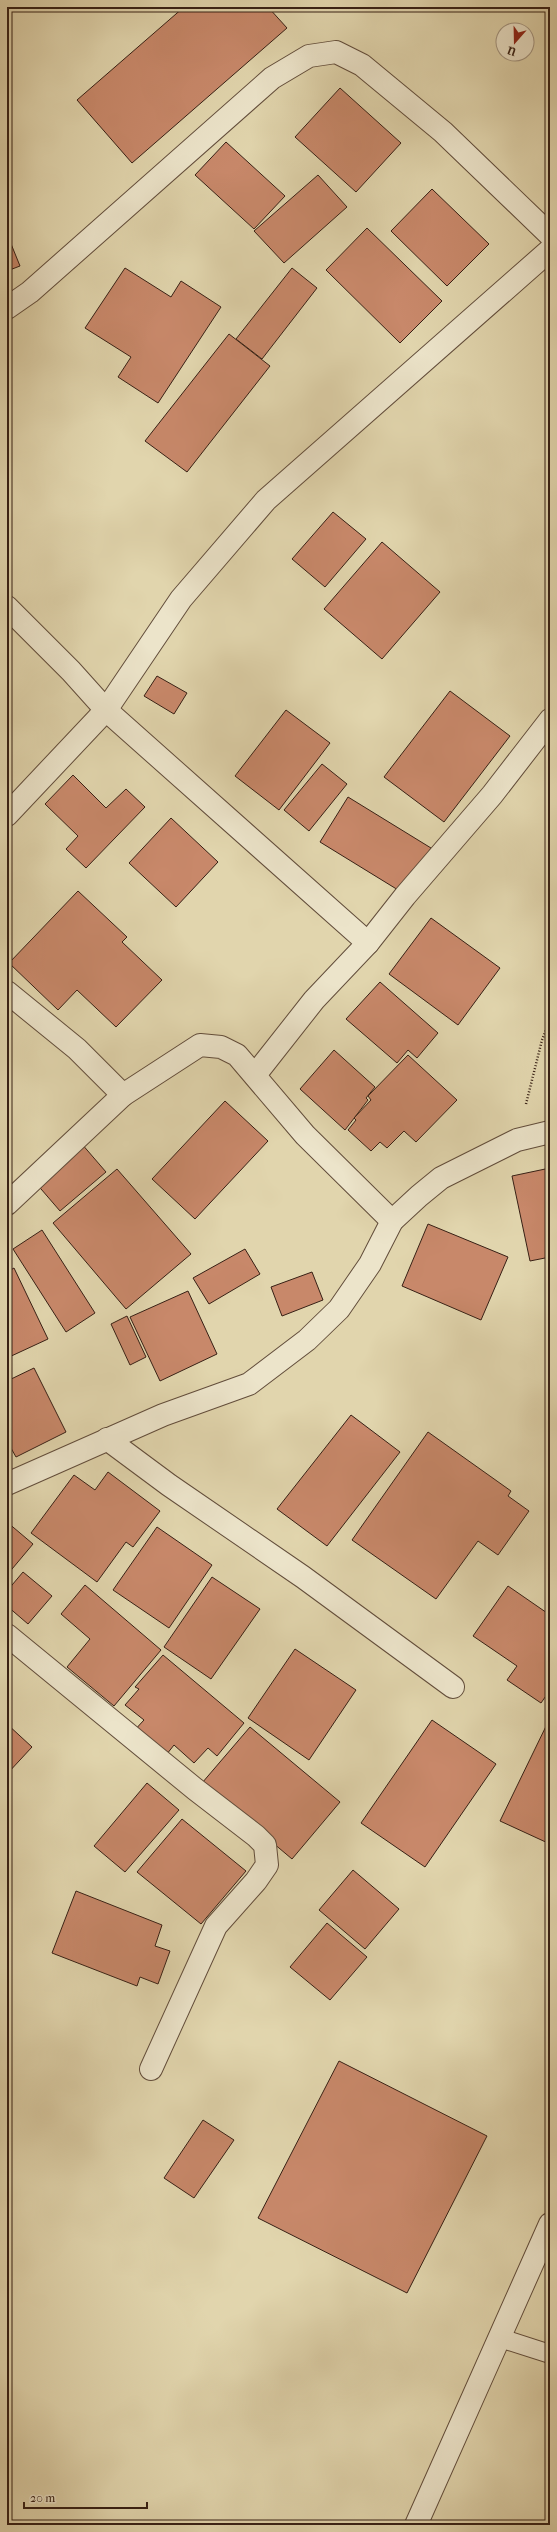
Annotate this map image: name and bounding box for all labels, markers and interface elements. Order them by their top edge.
north arrow [495,22,535,62]
text: U [505,43,519,59]
scale bar [24,2484,147,2510]
text: 20 m [30,2491,55,2505]

